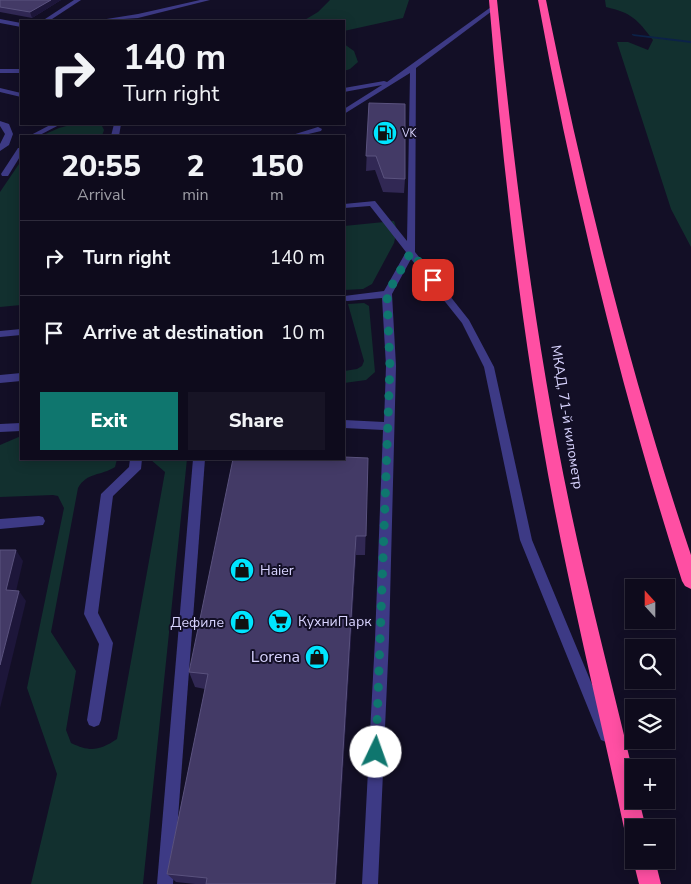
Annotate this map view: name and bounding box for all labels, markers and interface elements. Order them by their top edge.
text: 140 m [123,34,226,81]
icon: right [40,40,105,105]
text: Turn right [123,79,219,109]
fuel station icon: VK [372,120,398,146]
place label: VK [401,126,418,141]
text: 20:55 [61,146,141,187]
text: 2 [186,146,204,187]
text: 150 [250,146,304,187]
text: Arrival [77,184,125,206]
text: min [182,184,209,206]
text: m [270,184,284,206]
icon: right [40,244,68,272]
text: Turn right [83,245,170,271]
text: 140 m [270,245,325,271]
pin [412,259,454,301]
icon: arrive [419,266,447,294]
icon: arrive [40,319,68,347]
text: Arrive at destination [83,320,264,346]
text: 10 m [281,320,325,346]
street label: МКАД, 71-й километр [546,343,588,491]
button: Exit [40,392,178,450]
button: Share [188,392,325,450]
shop icon: Haier [229,557,255,583]
place label: Haier [260,561,294,580]
north arrow [625,579,675,629]
map controls [625,579,675,869]
supermarket icon: КухниПарк [267,608,293,634]
shop icon: Дефиле [229,609,255,635]
place label: КухниПарк [298,612,372,631]
place label: Дефиле [171,613,224,632]
button: search [625,639,675,689]
shop icon: Lorena [304,644,330,670]
place label: Lorena [251,646,300,668]
button: layers [625,699,675,749]
position arrow [349,725,401,777]
button: + [625,759,675,809]
button: − [625,819,675,869]

